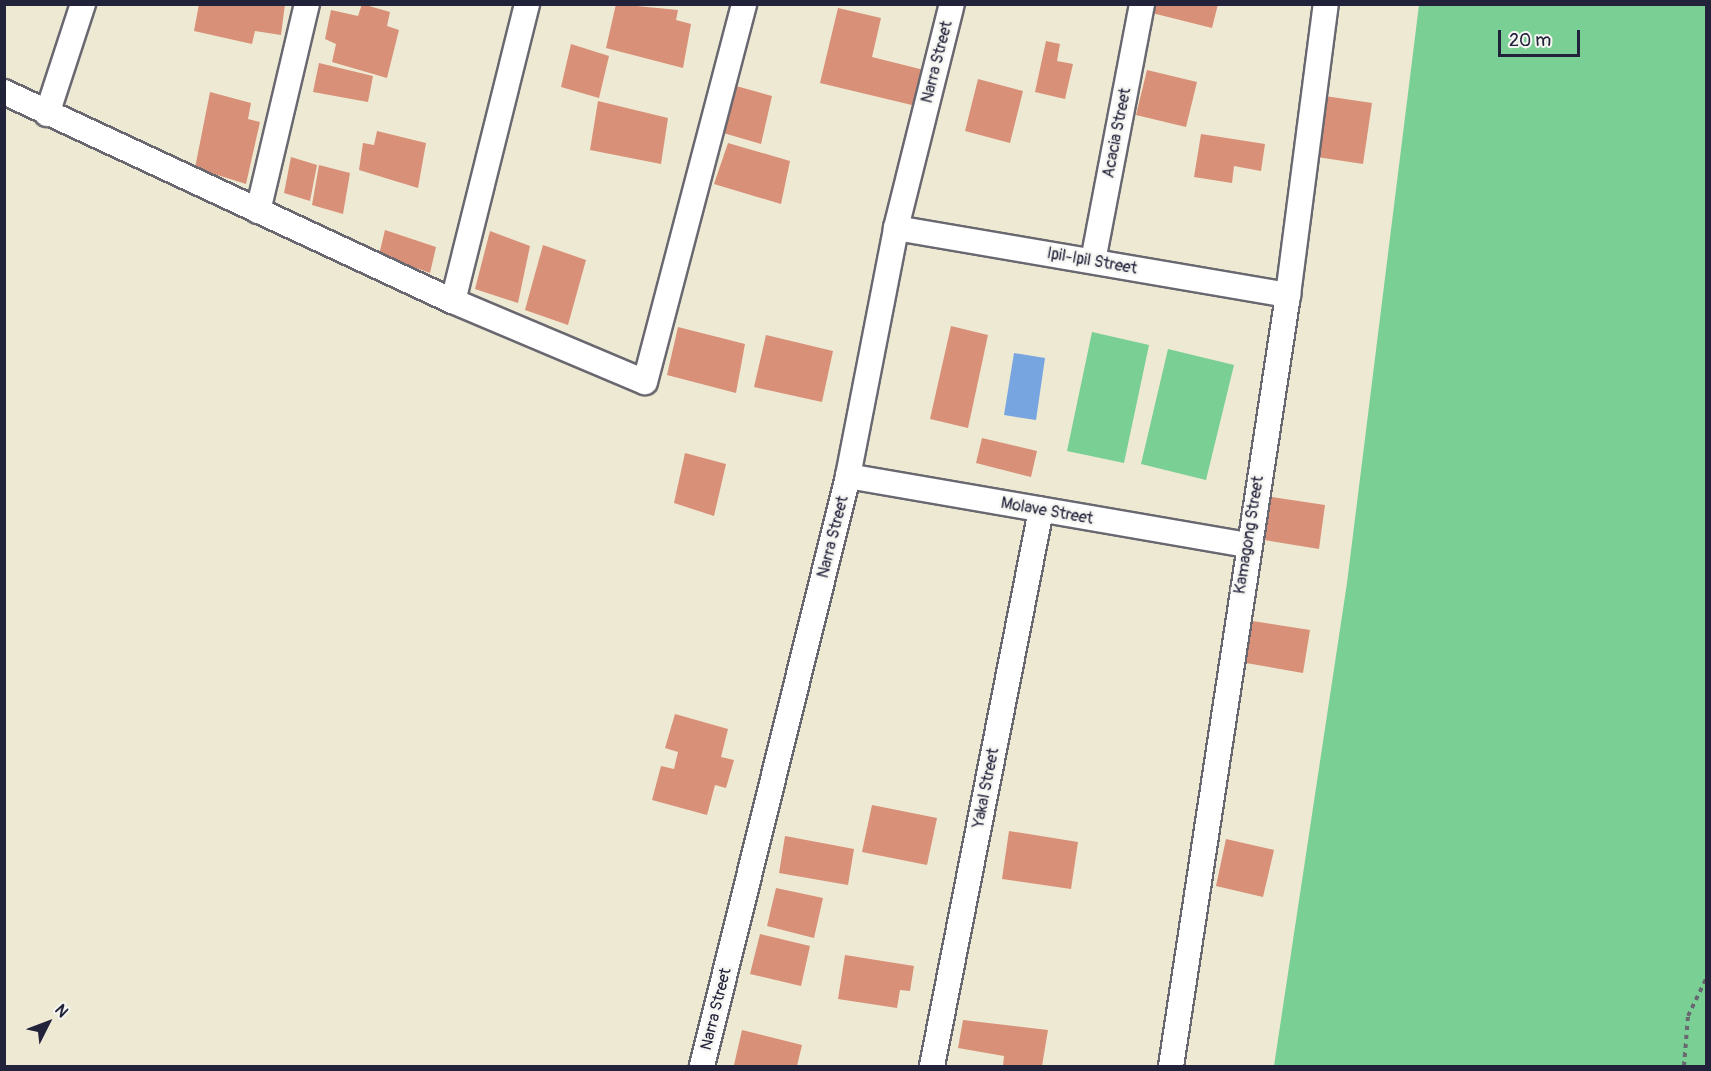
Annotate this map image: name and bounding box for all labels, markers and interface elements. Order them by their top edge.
scale bar [1501,18,1584,56]
street label: Narra Street [918,19,956,105]
text: 20 m [1509,29,1551,52]
street label: Acacia Street [1099,86,1135,180]
street label: Ipil-Ipil Street [1045,244,1139,278]
street label: Kamagong Street [1230,475,1268,595]
street label: Molave Street [999,493,1095,529]
street label: Narra Street [814,494,852,580]
street label: Yakal Street [969,746,1003,830]
street label: Narra Street [697,966,735,1052]
north arrow [18,993,78,1053]
text: N [50,1000,72,1022]

